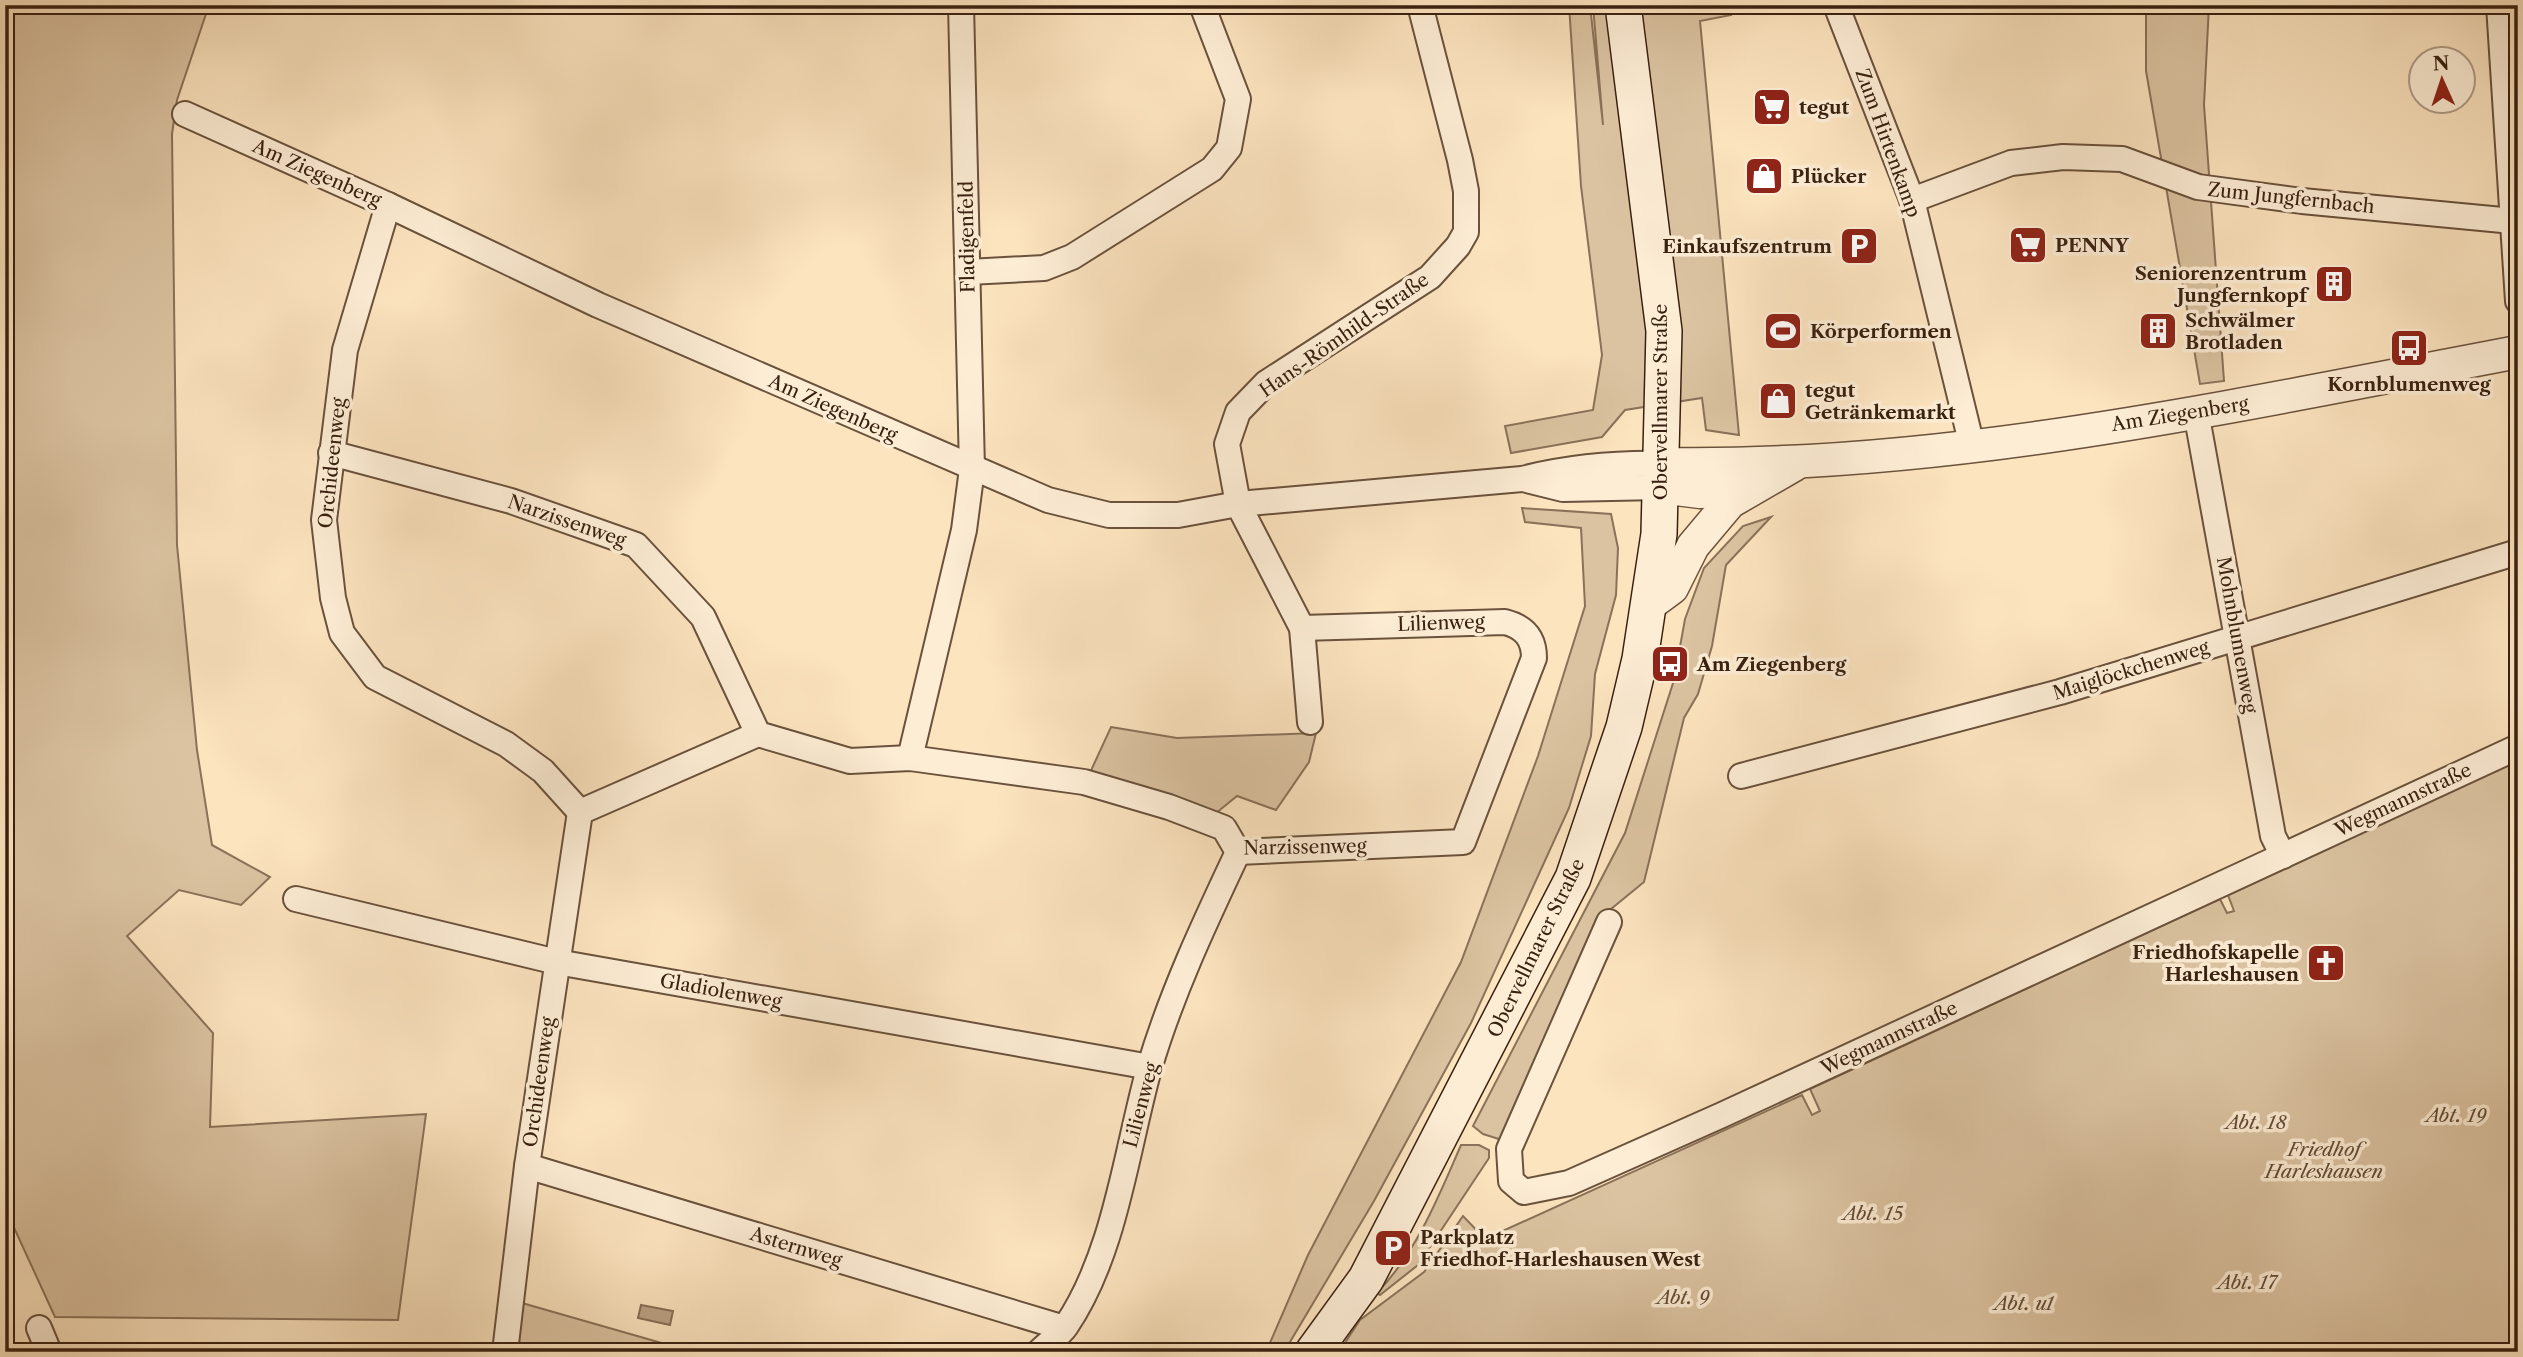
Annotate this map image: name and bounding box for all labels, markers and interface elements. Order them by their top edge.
north arrow [2408,46,2478,116]
text: N [2432,52,2450,75]
street label: Zum Hirtenkamp [1850,66,1926,220]
supermarket icon: tegut [1751,86,1793,128]
place label: tegut [1799,96,1850,119]
street label: Am Ziegenberg [248,134,386,212]
shop icon: Plücker [1743,155,1785,197]
place label: Plücker [1791,165,1867,188]
street label: Zum Jungfernbach [2206,178,2376,218]
street label: Fladigenfeld [955,180,979,293]
supermarket icon: PENNY [2007,224,2049,266]
parking icon: Einkaufszentrum [1838,225,1880,267]
place label: PENNY [2055,234,2130,257]
place label: Einkaufszentrum [1662,235,1832,258]
place label: Seniorenzentrum Jungfernkopf [2135,262,2310,307]
building icon: Seniorenzentrum Jungfernkopf [2313,263,2355,305]
street label: Hans-Römhild-Straße [1255,268,1433,402]
street label: Obervellmarer Straße [1649,304,1672,500]
place label: Schwälmer Brotladen [2185,309,2296,354]
sports icon: Körperformen [1762,310,1804,352]
building icon: Schwälmer Brotladen [2137,310,2179,352]
place label: Körperformen [1810,320,1952,343]
bus stop icon: Kornblumenweg [2388,327,2430,369]
street label: Am Ziegenberg [764,369,902,447]
place label: Kornblumenweg [2327,373,2492,396]
place label: tegut Getränkemarkt [1805,379,1956,424]
shop icon: tegut Getränkemarkt [1757,380,1799,422]
street label: Am Ziegenberg [2109,392,2251,436]
street label: Orchideenweg [314,396,350,530]
street label: Narzissenweg [505,490,630,552]
street label: Mohnblumenweg [2212,555,2262,716]
street label: Lilienweg [1397,610,1486,636]
street label: Maiglöckchenweg [2050,635,2213,705]
bus stop icon: Am Ziegenberg [1649,643,1691,685]
place label: Am Ziegenberg [1696,653,1847,676]
street label: Wegmannstraße [2330,758,2475,842]
street label: Narzissenweg [1243,834,1368,860]
street label: Obervellmarer Straße [1483,855,1589,1041]
place label: Friedhofskapelle Harleshausen [2132,941,2299,986]
church icon: Friedhofskapelle Harleshausen [2305,942,2347,984]
street label: Gladiolenweg [658,969,785,1013]
street label: Wegmannstraße [1816,996,1961,1080]
street label: Orchideenweg [518,1014,560,1149]
street label: Lilienweg [1119,1059,1164,1150]
park label: Abt. 19 [2423,1104,2487,1127]
park label: Abt. 18 [2223,1111,2287,1134]
park label: Friedhof Harleshausen [2263,1138,2383,1183]
park label: Abt. 15 [1840,1202,1904,1225]
street label: Asternweg [746,1222,846,1272]
place label: Parkplatz Friedhof-Harleshausen West [1420,1226,1701,1271]
parking icon: Parkplatz Friedhof-Harleshausen West [1372,1227,1414,1269]
park label: Abt. 17 [2215,1271,2279,1294]
park label: Abt. 9 [1654,1286,1710,1309]
park label: Abt. u1 [1991,1292,2054,1315]

